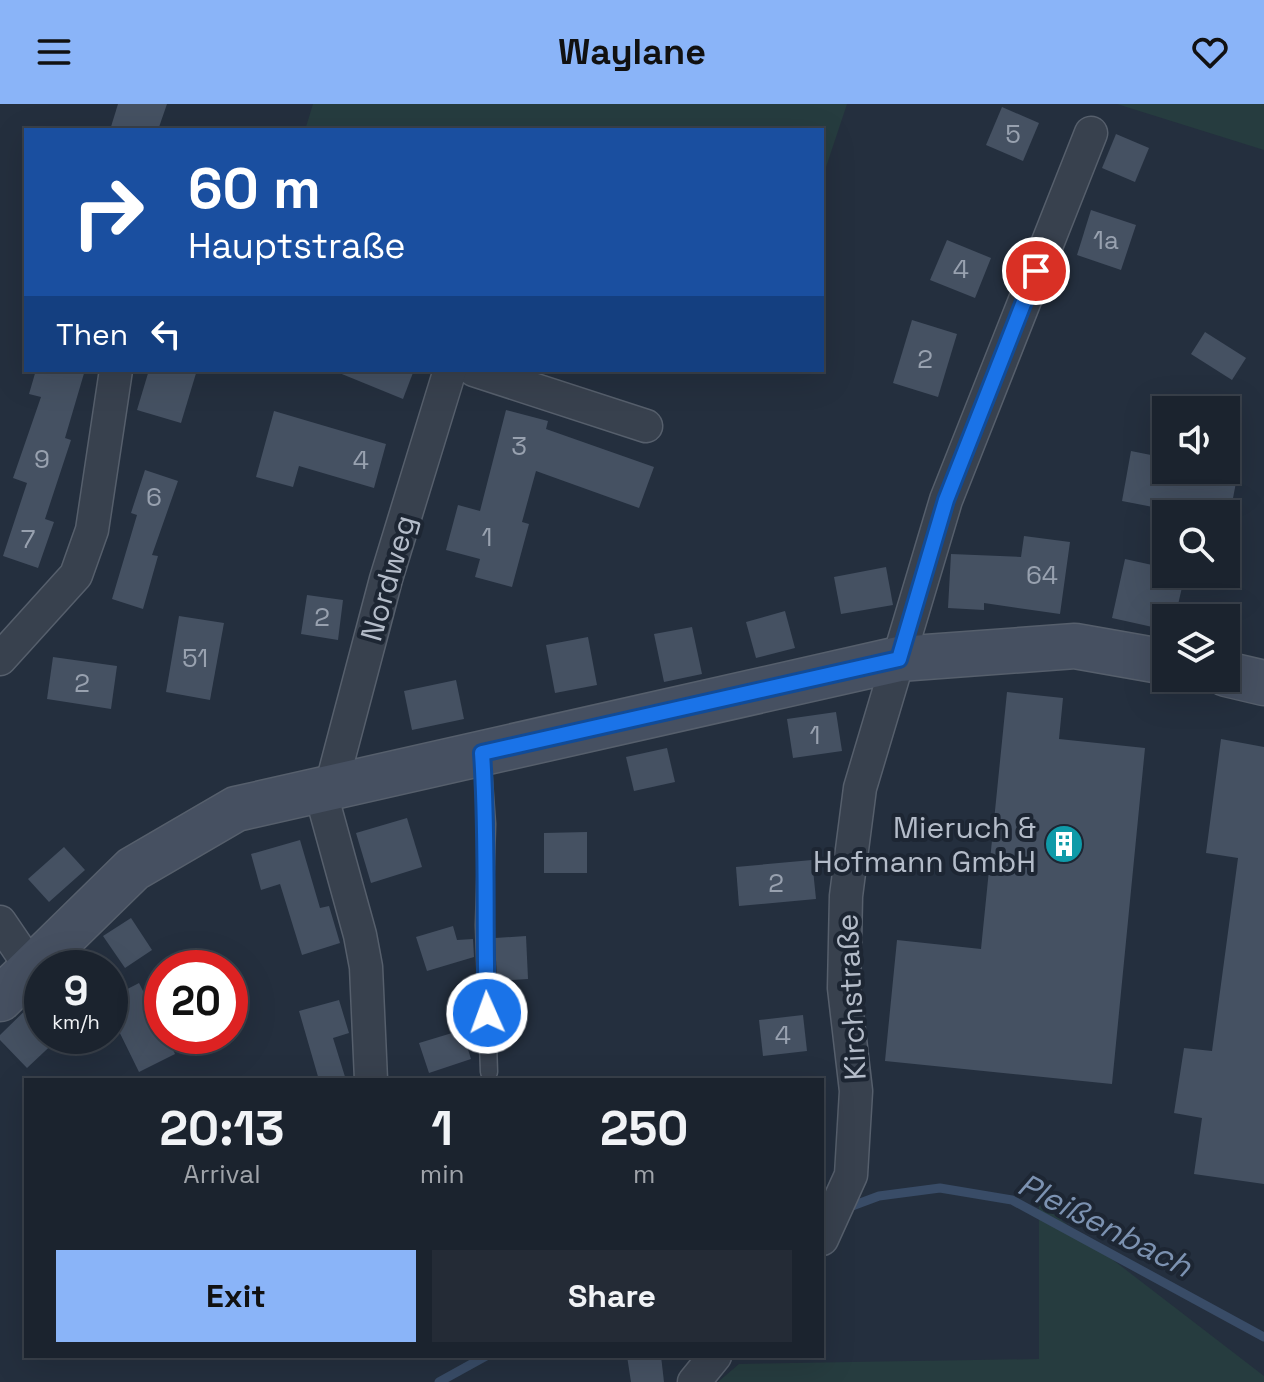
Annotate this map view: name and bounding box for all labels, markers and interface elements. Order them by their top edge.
text: Waylane [558,29,706,75]
icon: menu [32,30,76,74]
icon: heart [1188,30,1232,74]
house number: 5 [1005,117,1021,151]
text: 60 m [188,153,321,224]
icon: right [56,160,160,264]
text: Hauptstraße [188,223,406,269]
house number: 1a [1093,223,1119,257]
pin [1002,237,1070,305]
icon: arrive [1014,249,1058,293]
house number: 4 [953,252,969,286]
icon: left [144,312,188,356]
text: Then [56,315,128,354]
house number: 2 [917,342,933,376]
map controls [1152,396,1240,692]
button: sound [1152,396,1240,484]
house number: 3 [511,429,527,463]
house number: 9 [34,442,50,476]
house number: 4 [353,443,369,477]
house number: 6 [146,480,162,514]
button: search [1152,500,1240,588]
street label: Nordweg [351,510,425,646]
house number: 1 [482,520,492,554]
house number: 7 [21,522,35,556]
house number: 64 [1026,558,1058,592]
house number: 2 [314,600,330,634]
button: layers [1152,604,1240,692]
house number: 51 [182,641,208,675]
house number: 2 [74,666,90,700]
house number: 1 [810,718,820,752]
place label: Mieruch & Hofmann GmbH [813,808,1036,881]
building icon: Mieruch & Hofmann GmbH [1043,823,1085,865]
house number: 2 [768,866,784,900]
street label: Kirchstraße [827,913,875,1081]
speed limit sign: 20 [144,950,248,1054]
text: 9 [64,966,88,1017]
position arrow [445,971,529,1055]
text: km/h [52,1009,100,1035]
house number: 4 [775,1018,791,1052]
text: 20:13 [160,1098,284,1159]
text: 1 [431,1098,453,1159]
text: 250 [600,1098,688,1159]
text: Arrival [183,1157,261,1191]
text: min [420,1157,465,1191]
text: m [633,1157,655,1191]
water label: Pleißenbach [1011,1164,1200,1287]
button: Exit [56,1250,416,1342]
button: Share [432,1250,792,1342]

